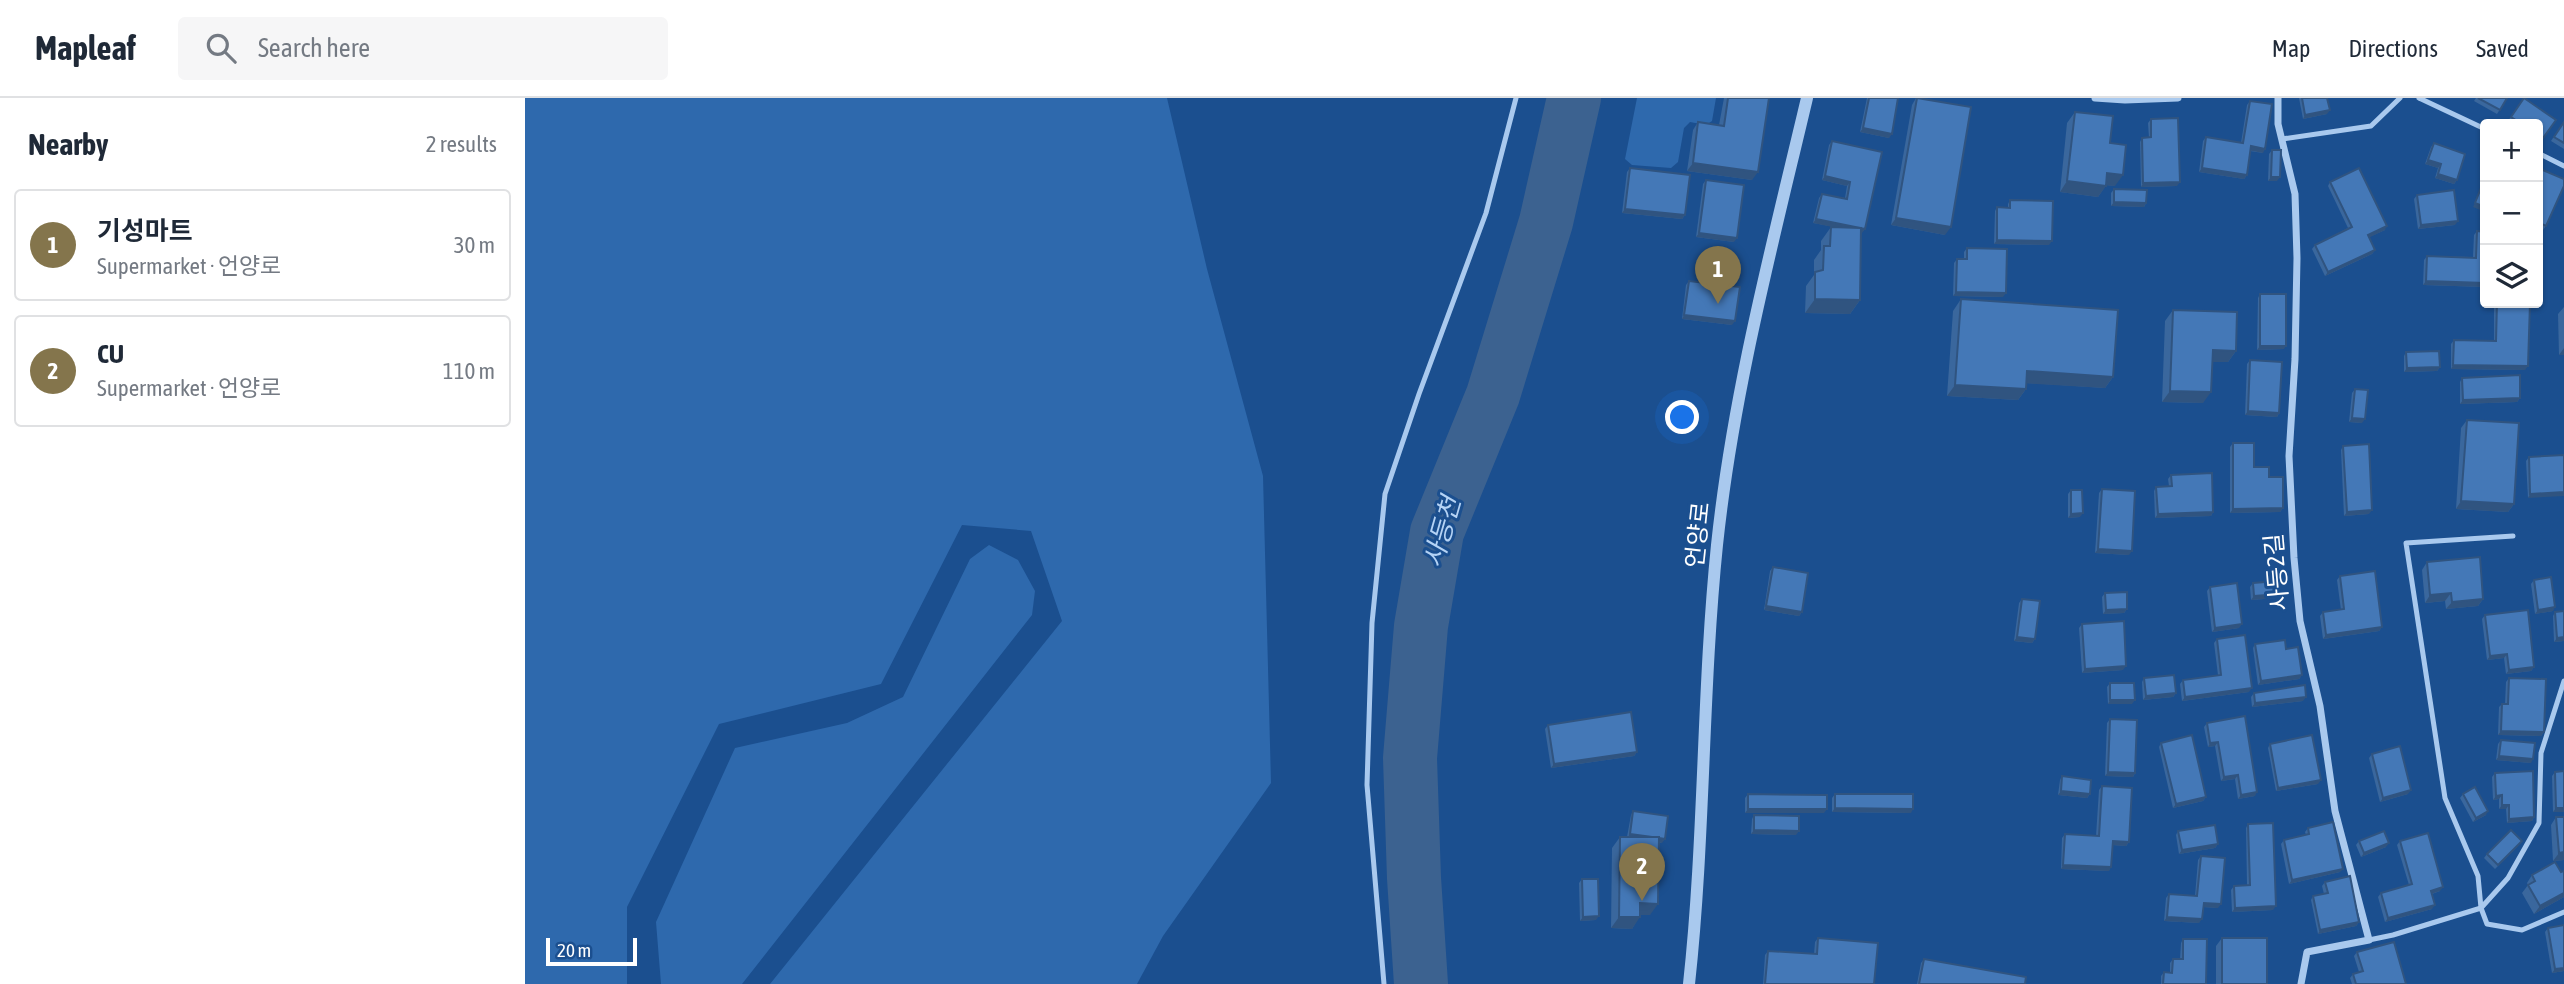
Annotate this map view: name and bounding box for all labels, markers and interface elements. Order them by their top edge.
search box [178,17,668,80]
text: Mapleaf [35,29,136,67]
icon: search [202,29,240,67]
text: Search here [258,33,370,63]
text: Map [2272,35,2310,62]
text: Directions [2348,35,2438,62]
text: Saved [2476,35,2529,62]
map controls [2480,119,2543,308]
button: + [2480,119,2543,182]
text: Nearby [28,127,108,161]
text: 2 results [426,131,497,157]
button: − [2480,182,2543,245]
text: 기성마트 [97,216,193,246]
text: 1 [48,232,58,258]
text: 30 m [454,232,495,258]
button: layers [2480,245,2543,308]
pin: 1 [1695,246,1741,304]
text: Supermarket · 언양로 [97,253,281,279]
text: CU [97,339,124,369]
text: 2 [48,358,58,384]
text: 110 m [443,358,495,384]
text: Supermarket · 언양로 [97,375,281,401]
your location [1665,400,1699,434]
water label: 사등천 [1418,490,1467,571]
street label: 언양로 [1681,501,1714,569]
street label: 사등2길 [2260,532,2293,612]
pin: 2 [1619,843,1665,901]
scale bar [546,935,637,967]
text: 20 m [557,939,591,961]

